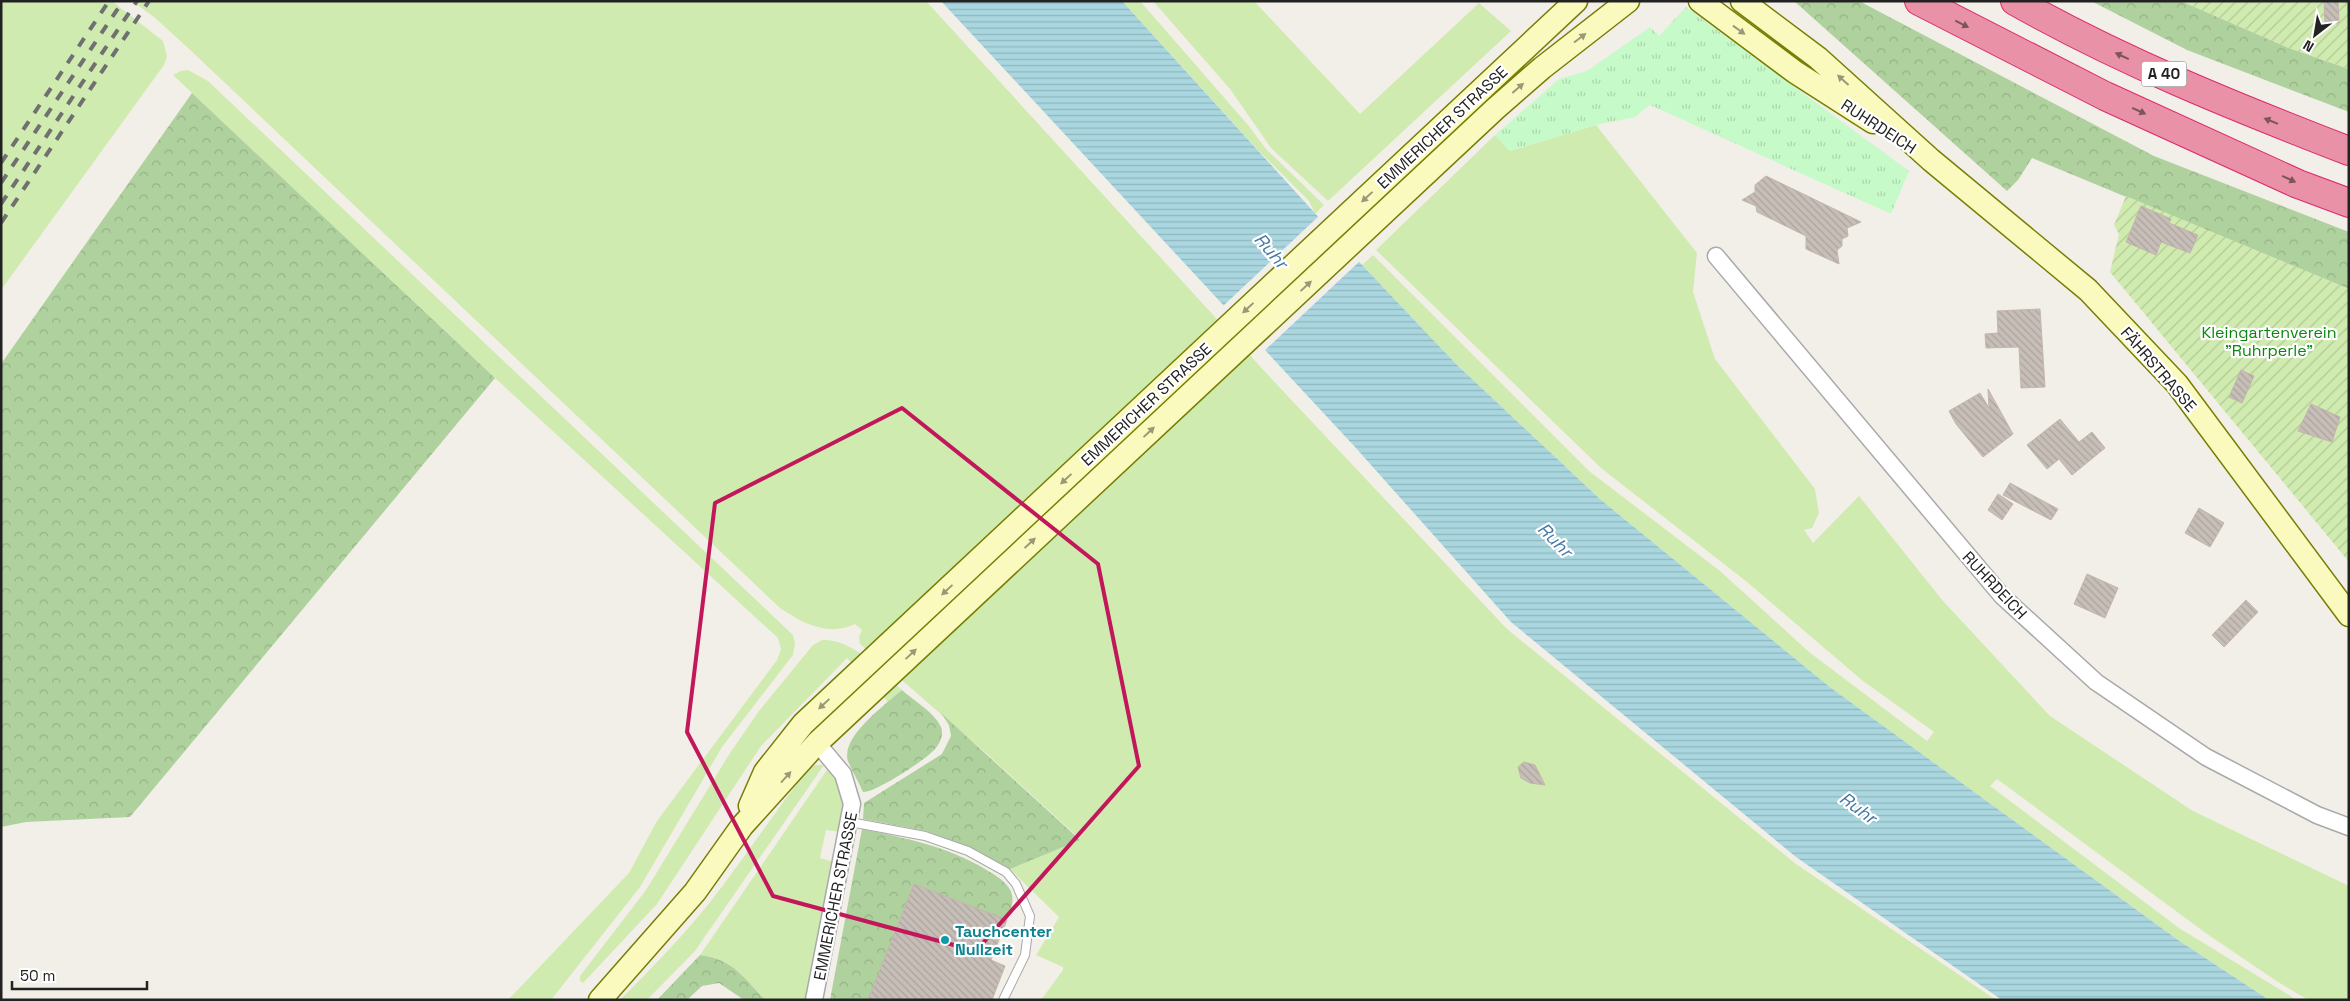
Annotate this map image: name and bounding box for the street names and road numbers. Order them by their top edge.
street label: EMMERICHER STRASSE [1373,61,1512,193]
road number: A 40 [2142,62,2186,86]
street label: RUHRDEICH [1837,94,1920,159]
street label: FÄHRSTRASSE [2116,322,2201,416]
street label: EMMERICHER STRASSE [1077,338,1216,470]
street label: RUHRDEICH [1958,547,2032,624]
street label: EMMERICHER STRASSE [809,810,862,982]

